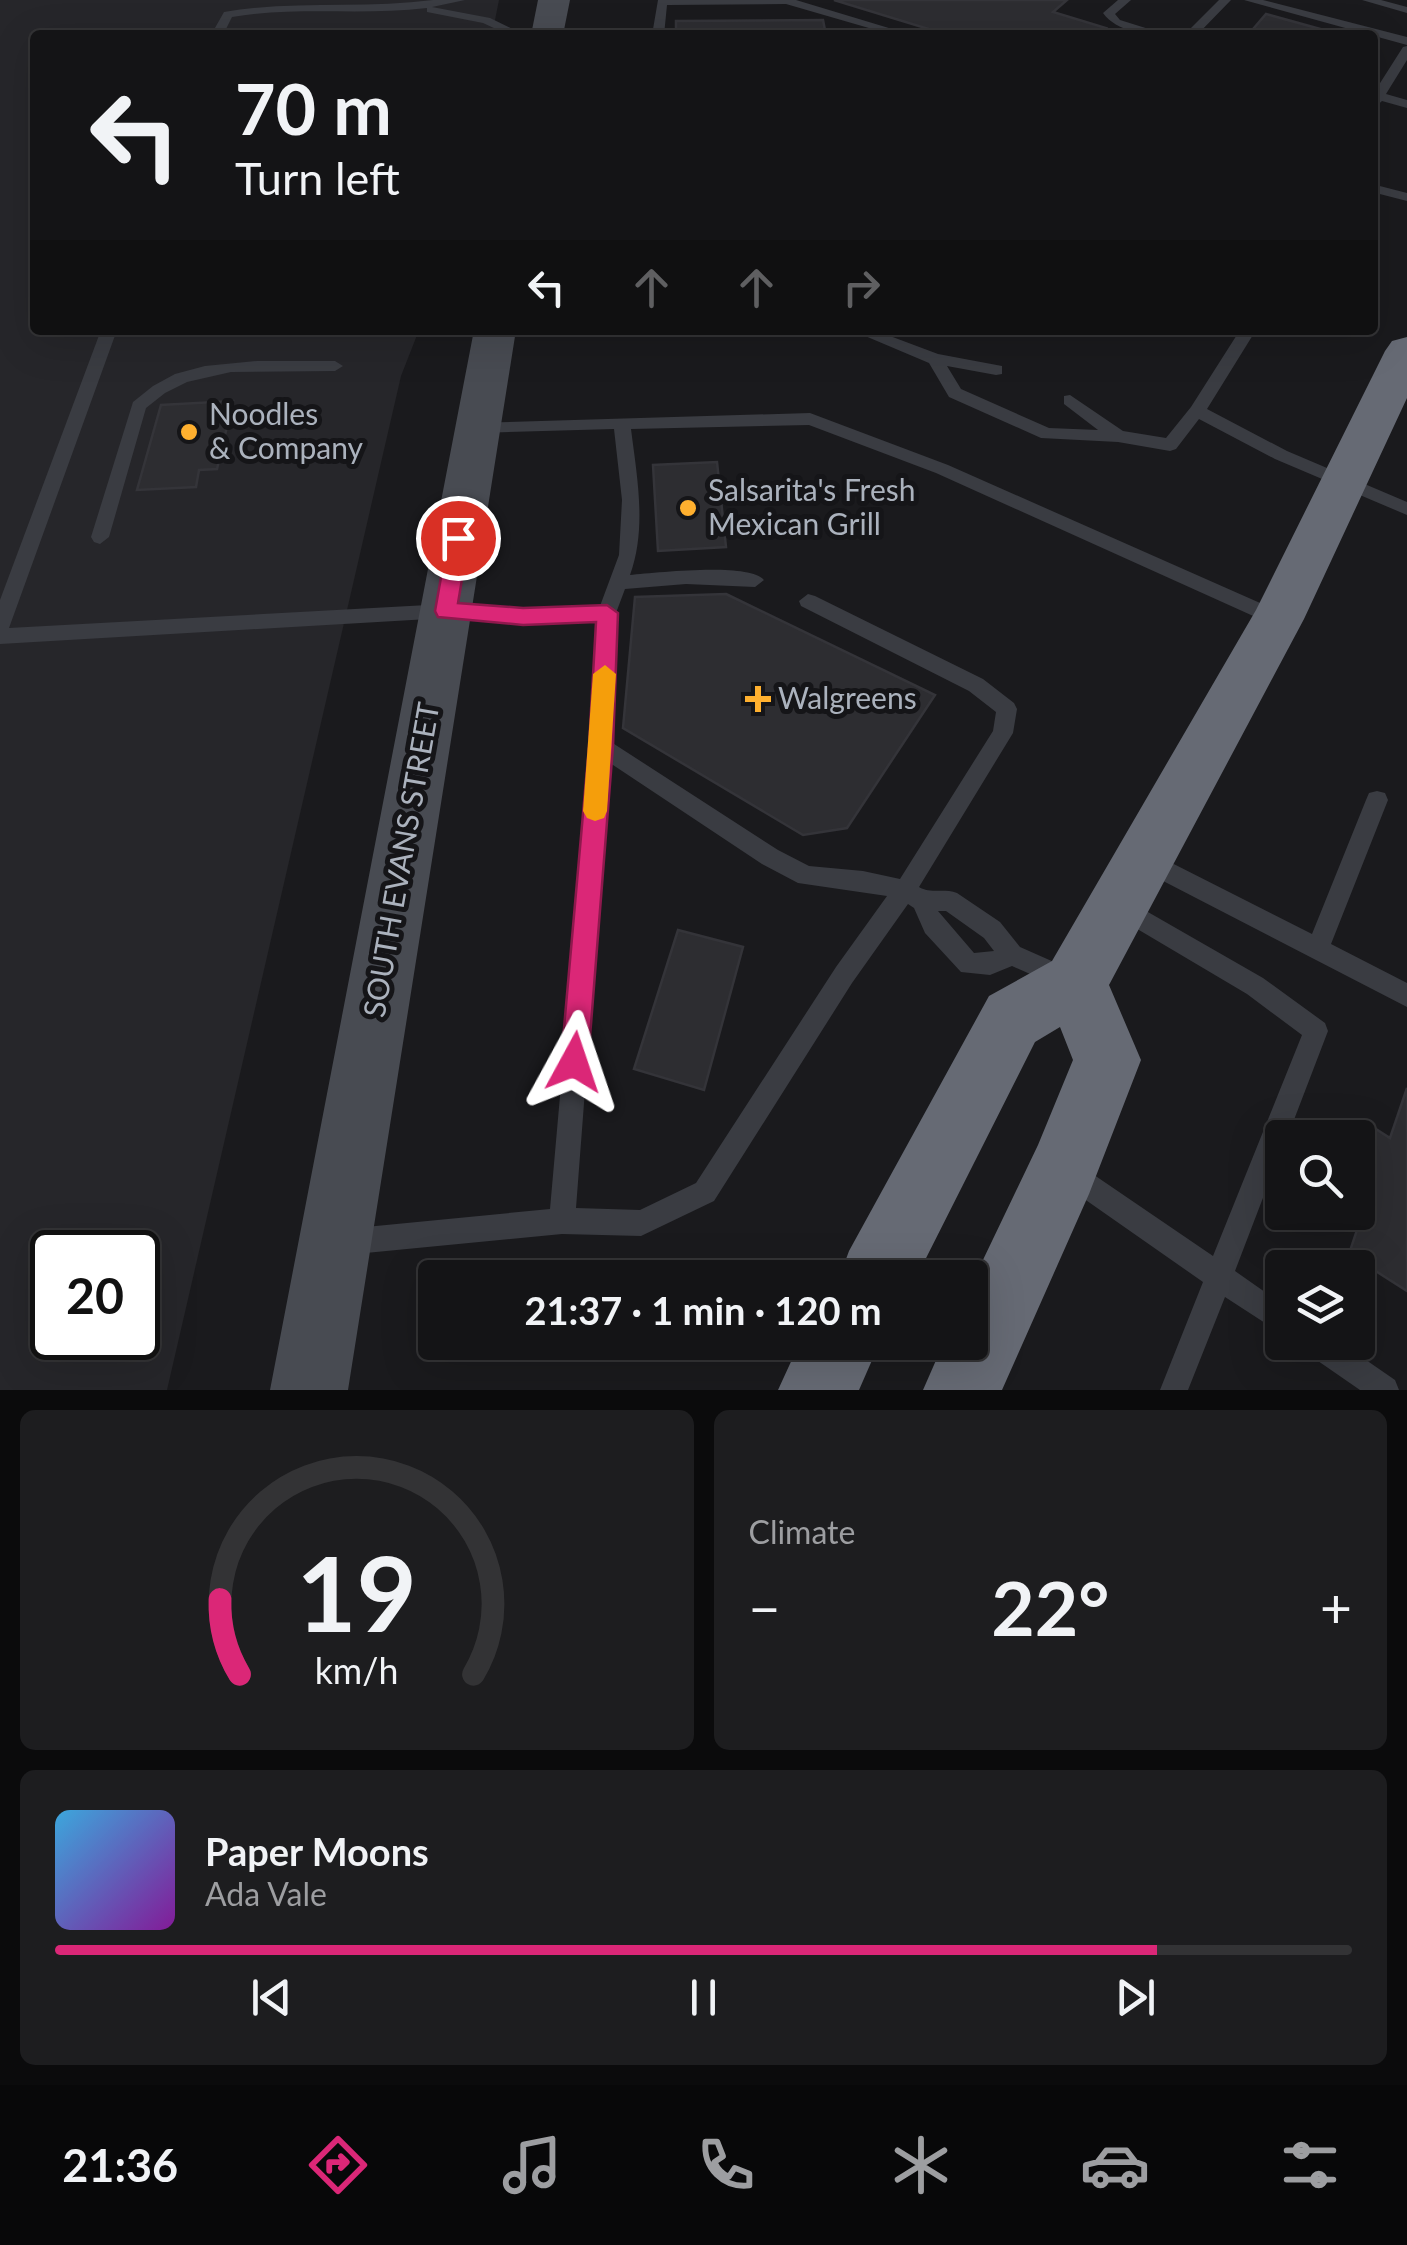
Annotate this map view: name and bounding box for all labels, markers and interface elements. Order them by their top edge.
text: 70 m [235,66,392,150]
icon: left [70,70,200,200]
text: Turn left [235,151,400,205]
icon: left [519,260,574,315]
icon: ahead [624,260,679,315]
icon: ahead [729,260,784,315]
icon: right [834,260,889,315]
place label: Noodles & Company [209,395,364,465]
marker: Noodles & Company [178,421,200,443]
place label: Salsarita's Fresh Mexican Grill [708,471,916,541]
pin [416,496,501,581]
marker: Salsarita's Fresh Mexican Grill [677,497,699,519]
icon: arrive [431,511,486,566]
place label: Walgreens [778,679,917,715]
marker: Walgreens [747,688,769,710]
street label: SOUTH EVANS STREET [355,699,446,1020]
position arrow [522,1010,626,1114]
map controls [1265,1120,1375,1360]
button: search [1265,1120,1375,1230]
speed limit sign: 20 [30,1230,160,1360]
button: layers [1265,1250,1375,1360]
text: 21:37 · 1 min · 120 m [524,1287,882,1333]
text: Climate [749,1512,855,1551]
text: 19 [296,1529,417,1654]
text: 22° [991,1562,1109,1652]
text: − [749,1574,780,1640]
text: + [1320,1574,1352,1640]
text: km/h [315,1649,399,1692]
text: Paper Moons [205,1828,429,1874]
text: Ada Vale [205,1874,327,1913]
icon: previous [244,1970,299,2025]
icon: pause [676,1970,731,2025]
icon: next [1108,1970,1163,2025]
icon: directions [303,2130,373,2200]
icon: music [497,2130,567,2200]
icon: phone [691,2130,761,2200]
icon: climate [886,2130,956,2200]
icon: car [1080,2130,1150,2200]
icon: filters [1275,2130,1345,2200]
text: 21:36 [62,2138,178,2192]

